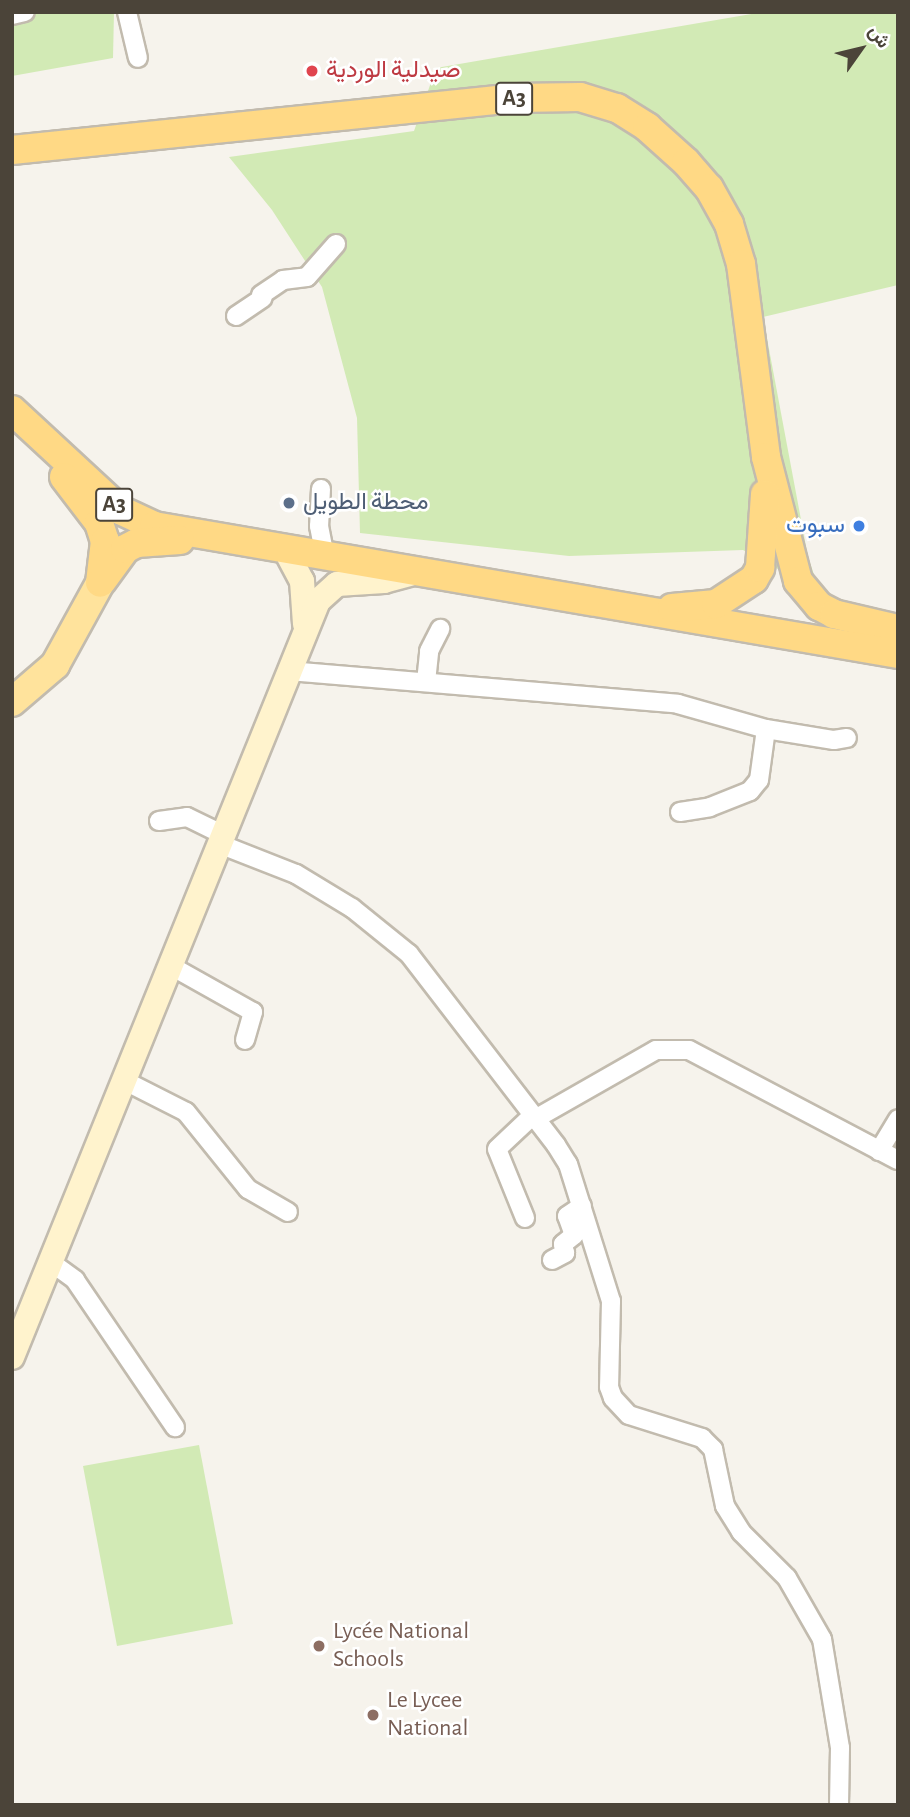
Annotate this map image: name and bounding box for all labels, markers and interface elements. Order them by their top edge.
north arrow [826,14,896,84]
text: ش [865,22,893,52]
place label: صيدلية الوردية [326,57,460,85]
marker: صيدلية الوردية [304,63,320,79]
road number: A3 [495,80,533,118]
road number: A3 [95,485,133,524]
place label: محطة الطويل [303,489,428,517]
marker: محطة الطويل [281,495,297,511]
place label: سبوت [786,512,845,540]
marker: سبوت [851,518,867,534]
place label: Lycée National Schools [333,1618,469,1674]
marker: Lycée National Schools [311,1638,327,1654]
place label: Le Lycee National [387,1687,468,1743]
marker: Le Lycee National [365,1707,381,1723]

